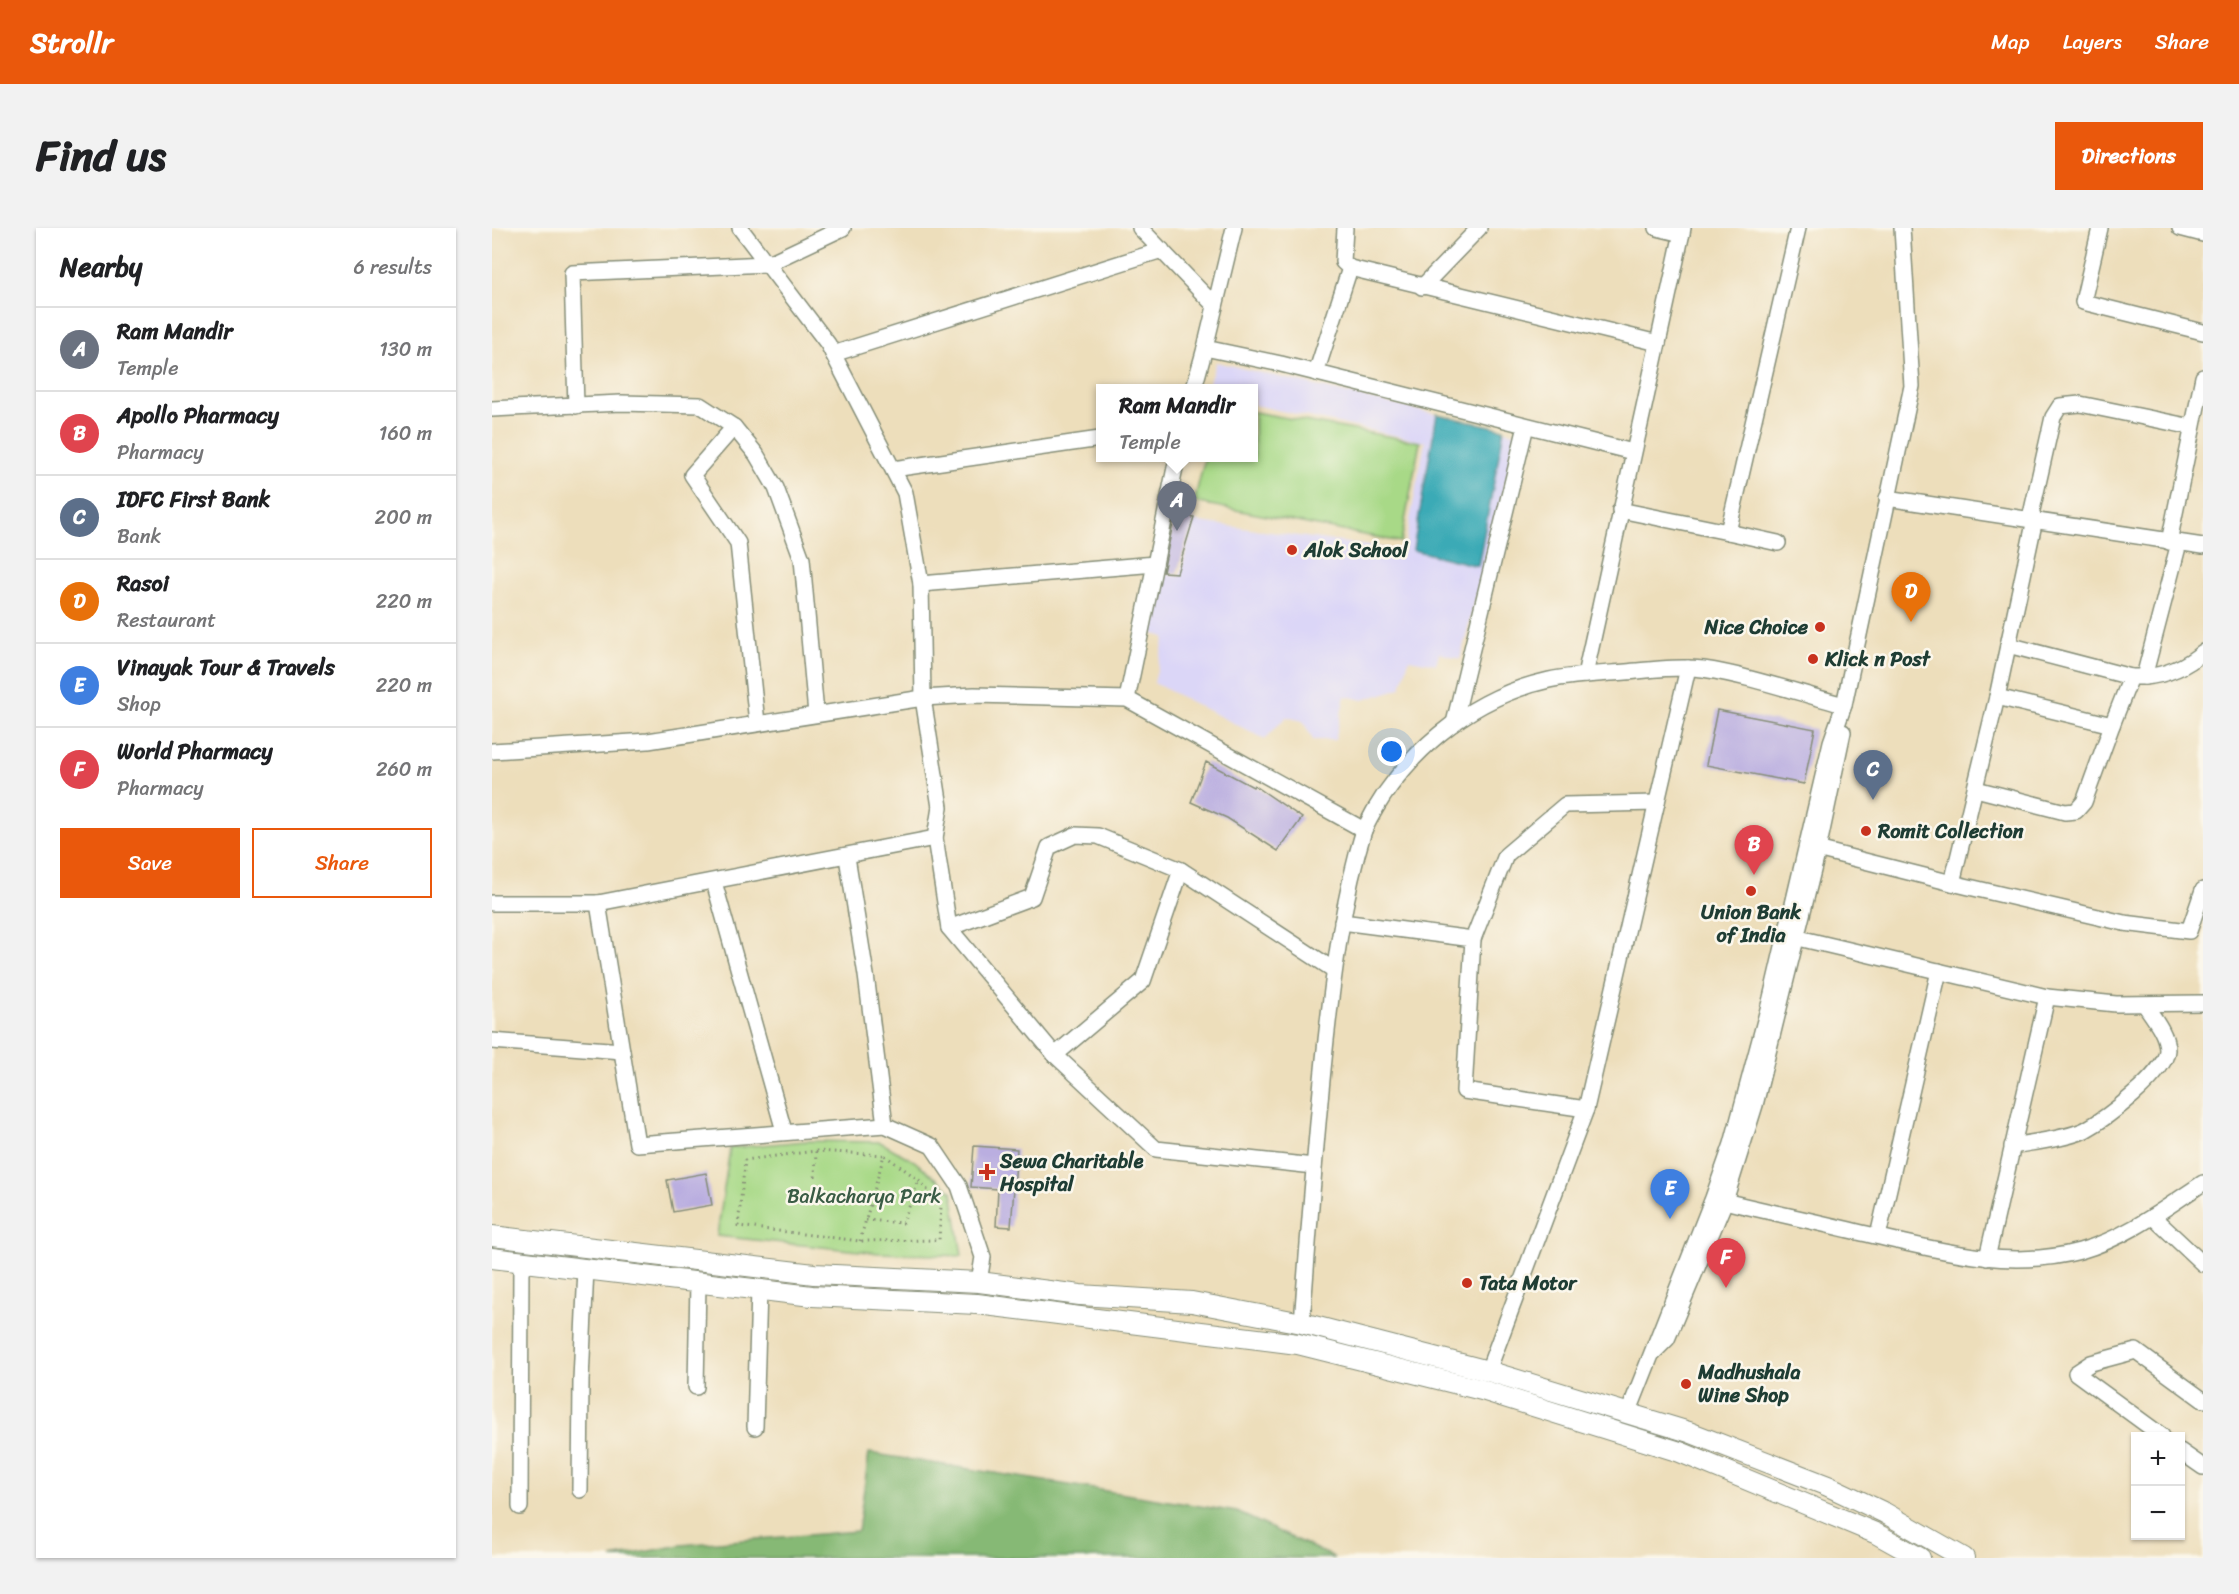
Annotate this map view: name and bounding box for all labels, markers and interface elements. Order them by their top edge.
text: Strollr [30,18,113,67]
text: Map [1991,23,2030,61]
text: Layers [2063,23,2122,61]
text: Share [2155,23,2209,61]
text: Find us [36,119,166,193]
button: Directions [2055,122,2203,190]
text: Nearby [60,244,142,290]
text: 6 results [353,250,432,285]
text: Ram Mandir [117,312,232,351]
text: A [73,332,86,367]
text: 130 m [379,332,432,367]
text: Temple [117,351,179,386]
popup [1096,384,1258,462]
text: Ram Mandir [1119,386,1235,425]
text: Apollo Pharmacy [117,396,279,435]
text: B [73,416,86,451]
text: 160 m [379,416,432,451]
text: Temple [1119,425,1181,460]
text: Pharmacy [117,435,204,470]
text: IDFC First Bank [117,480,270,519]
pin: A [1158,482,1196,531]
text: C [73,500,86,535]
text: 200 m [375,500,432,535]
text: Bank [117,519,161,554]
place label: Alok School [1303,533,1409,568]
marker: Alok School [1285,543,1299,557]
text: Rasoi [117,564,169,603]
pin: D [1892,572,1930,622]
text: D [74,584,85,619]
text: 220 m [376,584,432,619]
text: Restaurant [117,603,216,638]
place label: Nice Choice [1704,610,1809,645]
marker: Nice Choice [1813,620,1827,634]
place label: Klick n Post [1824,642,1932,677]
text: Vinayak Tour & Travels [117,648,335,687]
marker: Klick n Post [1806,652,1820,666]
text: E [74,668,85,703]
text: 220 m [376,668,432,703]
text: Shop [117,687,161,722]
text: World Pharmacy [117,732,273,771]
your location [1377,737,1406,766]
pin: C [1854,750,1892,800]
text: F [74,752,85,787]
text: 260 m [376,752,432,787]
text: Pharmacy [117,771,204,806]
place label: Romit Collection [1877,814,2024,849]
marker: Romit Collection [1859,824,1873,838]
pin: B [1734,826,1774,875]
button: Save [60,828,240,898]
button: Share [252,828,432,898]
marker: Union Bank of India [1744,884,1758,898]
place label: Union Bank of India [1701,895,1802,953]
place label: Sewa Charitable Hospital [999,1144,1144,1202]
marker: Sewa Charitable Hospital [978,1163,996,1181]
pin: E [1650,1170,1690,1219]
park label: Balkacharya Park [787,1179,941,1214]
pin: F [1706,1238,1746,1288]
place label: Tata Motor [1479,1266,1578,1301]
marker: Tata Motor [1460,1276,1474,1290]
place label: Madhushala Wine Shop [1697,1355,1801,1413]
marker: Madhushala Wine Shop [1679,1377,1693,1391]
map controls [2131,1432,2185,1540]
button: + [2131,1432,2185,1486]
button: − [2131,1486,2185,1540]

